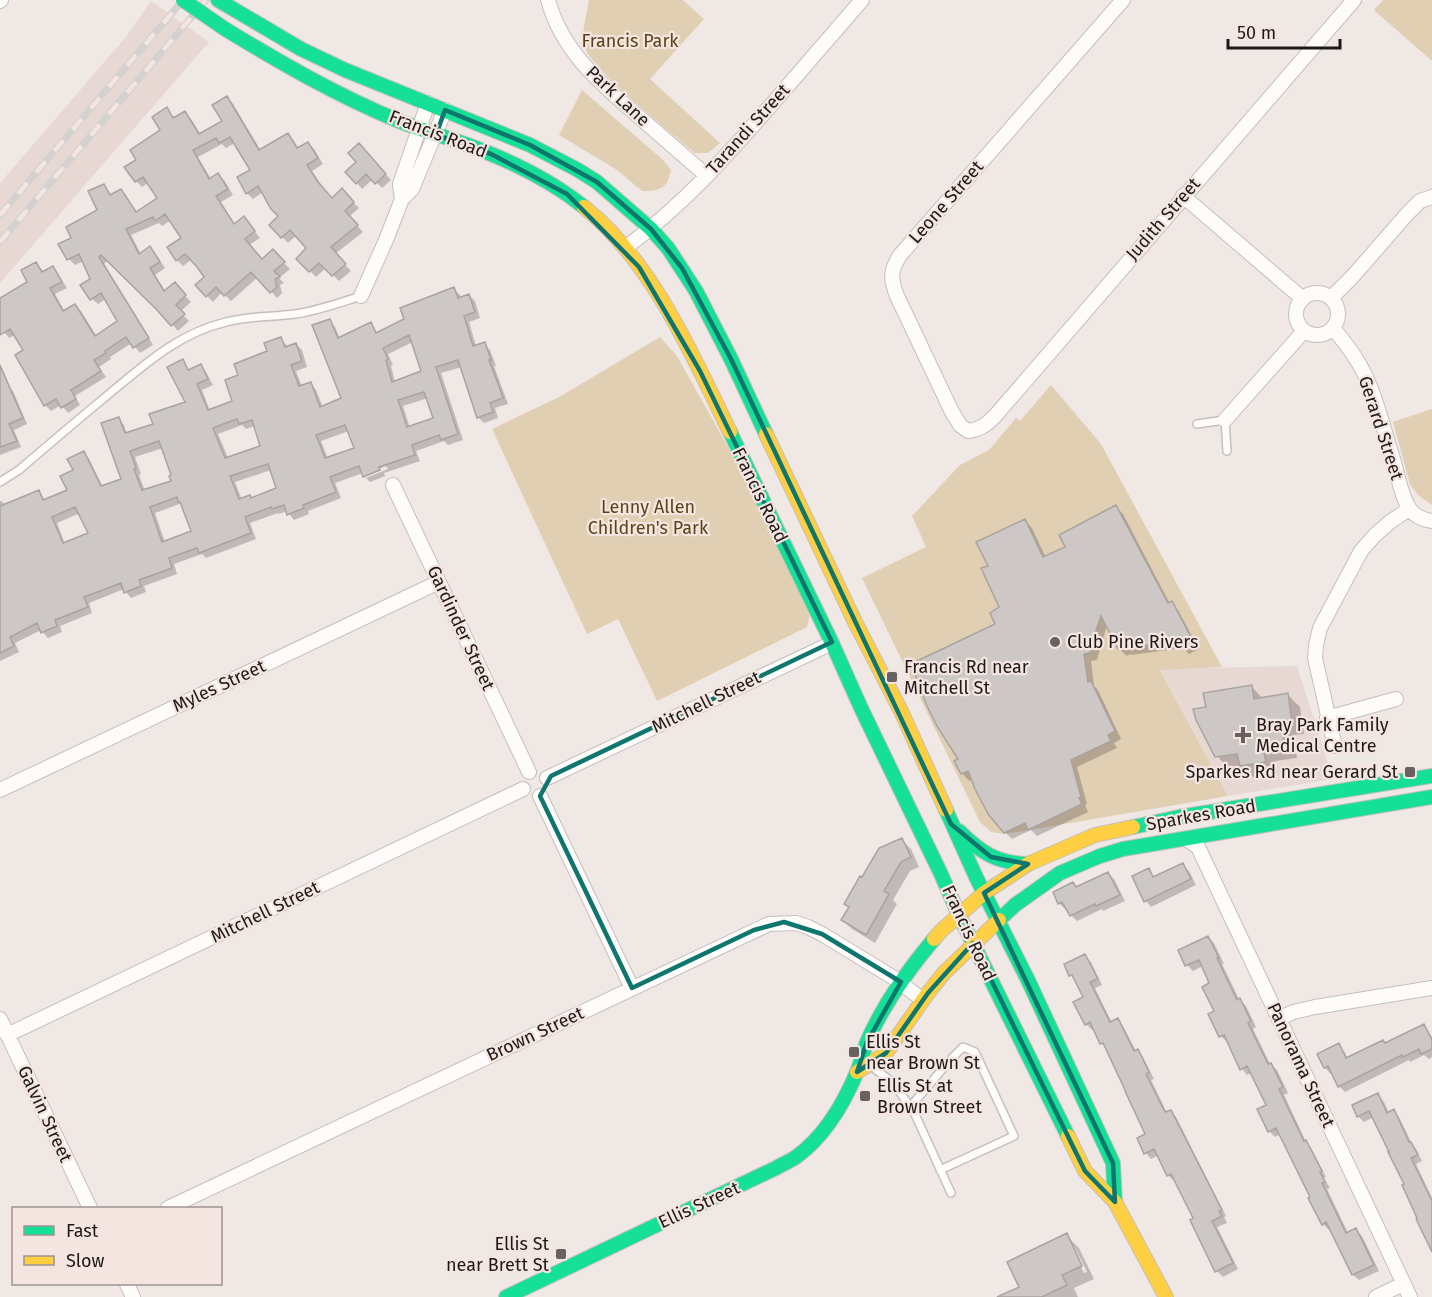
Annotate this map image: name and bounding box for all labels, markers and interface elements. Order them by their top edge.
scale bar [1228,12,1340,50]
text: 50 m [1237,22,1276,44]
park label: Francis Park [581,30,679,52]
street label: Park Lane [582,61,654,131]
street label: Tarandi Street [702,79,795,179]
street label: Francis Road [386,105,490,163]
street label: Leone Street [904,156,988,248]
street label: Judith Street [1121,173,1205,265]
street label: Gerard Street [1354,373,1408,483]
street label: Francis Road [727,444,793,546]
park label: Lenny Allen Children's Park [588,496,709,539]
street label: Gardinder Street [422,562,500,694]
place label: Club Pine Rivers [1067,631,1198,653]
marker: Club Pine Rivers [1048,635,1062,649]
street label: Myles Street [169,655,269,717]
place label: Francis Rd near Mitchell St [904,656,1029,699]
street label: Mitchell Street [648,666,764,738]
marker: Francis Rd near Mitchell St [885,670,899,684]
place label: Bray Park Family Medical Centre [1256,714,1389,757]
marker: Bray Park Family Medical Centre [1234,726,1252,744]
place label: Sparkes Rd near Gerard St [1186,761,1398,783]
marker: Sparkes Rd near Gerard St [1403,765,1417,779]
street label: Sparkes Road [1145,795,1257,835]
street label: Mitchell Street [207,876,323,948]
street label: Francis Road [937,882,1001,984]
street label: Panorama Street [1262,999,1340,1131]
street label: Brown Street [483,1002,588,1066]
place label: Ellis St near Brown St [866,1031,981,1074]
marker: Ellis St near Brown St [847,1045,861,1059]
street label: Galvin Street [13,1062,77,1166]
place label: Ellis St at Brown Street [877,1075,982,1118]
marker: Ellis St at Brown Street [858,1089,872,1103]
street label: Ellis Street [655,1176,744,1233]
legend [12,1207,222,1285]
text: Fast [66,1220,99,1242]
place label: Ellis St near Brett St [446,1233,549,1276]
marker: Ellis St near Brett St [554,1247,568,1261]
text: Slow [66,1250,105,1272]

